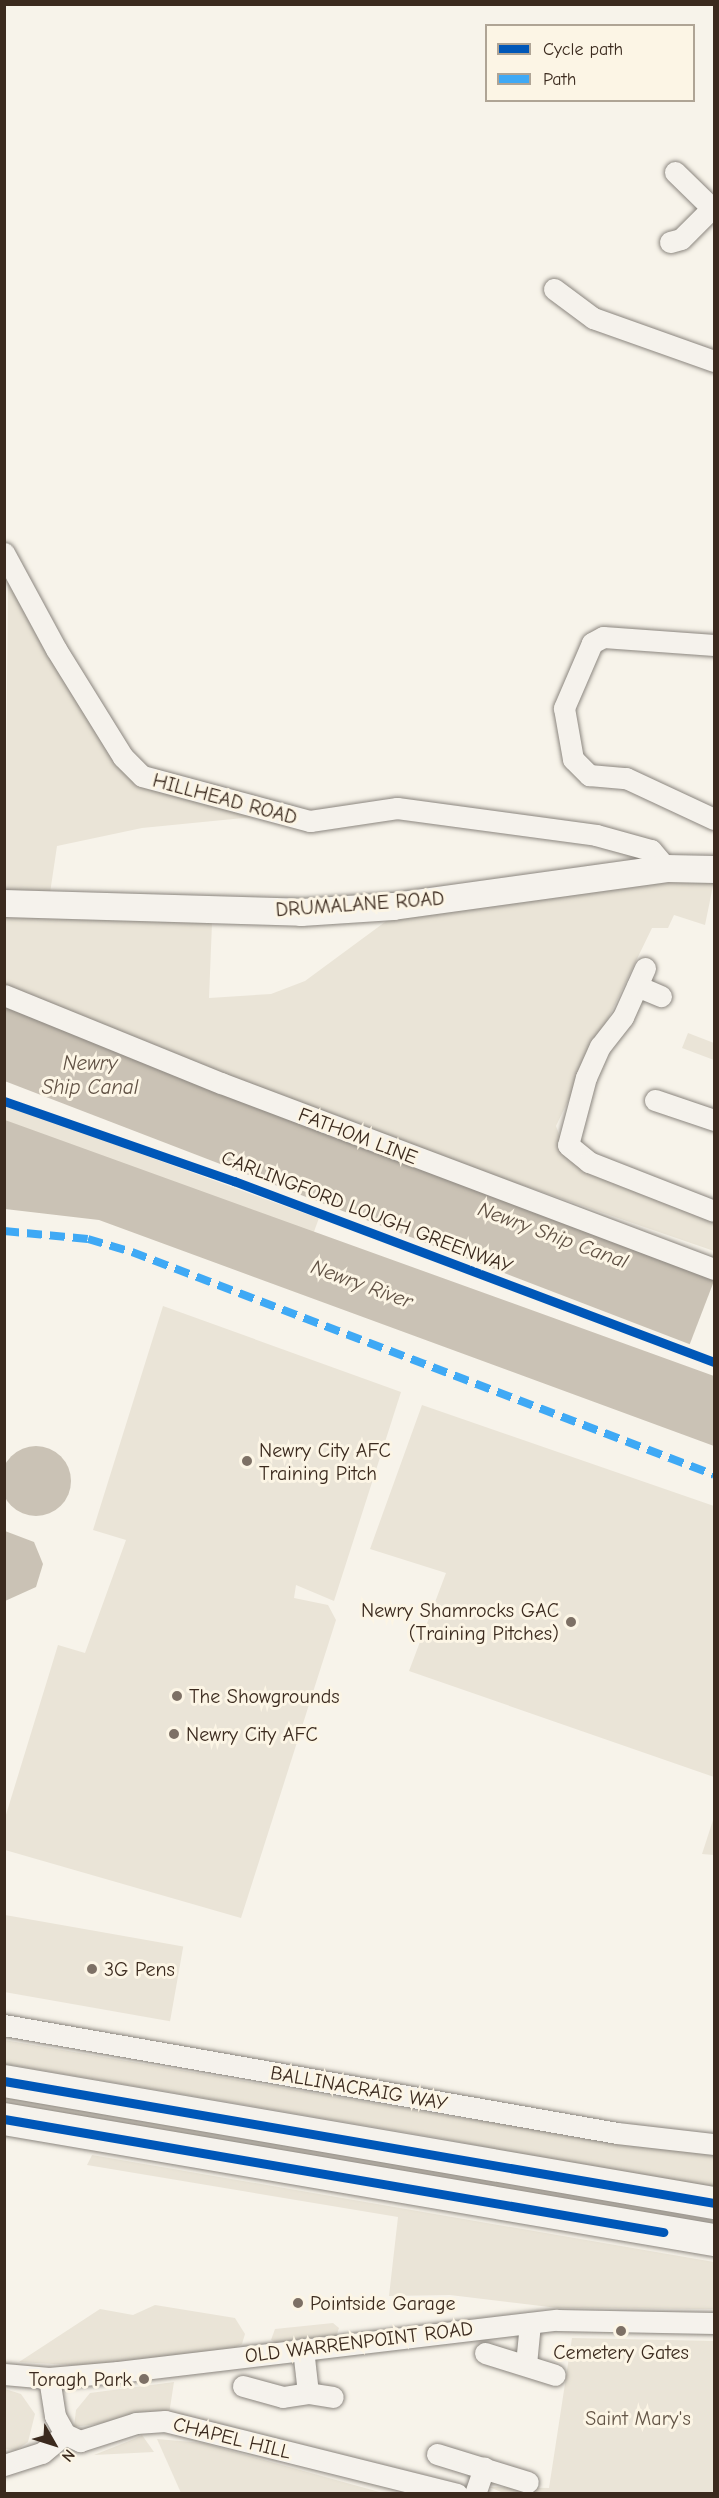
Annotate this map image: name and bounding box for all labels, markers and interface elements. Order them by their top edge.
legend [485,24,695,102]
text: Cycle path [543,39,623,60]
text: Path [543,69,576,90]
street label: HILLHEAD ROAD [150,768,300,830]
street label: DRUMALANE ROAD [275,886,445,922]
water label: Newry Ship Canal [42,1050,138,1100]
street label: FATHOM LINE [295,1102,421,1170]
street label: CARLINGFORD LOUGH GREENWAY [218,1145,516,1279]
water label: Newry Ship Canal [474,1196,632,1274]
water label: Newry River [308,1254,416,1314]
place label: Newry City AFC Training Pitch [259,1438,391,1485]
marker: Newry City AFC Training Pitch [240,1454,254,1468]
place label: Newry Shamrocks GAC (Training Pitches) [361,1598,559,1645]
marker: Newry Shamrocks GAC (Training Pitches) [564,1615,578,1629]
place label: The Showgrounds [189,1684,340,1708]
marker: The Showgrounds [170,1689,184,1703]
place label: Newry City AFC [186,1722,318,1746]
marker: Newry City AFC [167,1727,181,1741]
place label: 3G Pens [104,1957,175,1981]
marker: 3G Pens [85,1962,99,1976]
street label: BALLINACRAIG WAY [269,2061,449,2115]
place label: Pointside Garage [310,2291,456,2315]
marker: Pointside Garage [291,2296,305,2310]
street label: OLD WARRENPOINT ROAD [244,2316,474,2368]
marker: Cemetery Gates [614,2324,628,2338]
place label: Cemetery Gates [553,2340,689,2364]
place label: Toragh Park [29,2367,132,2391]
marker: Toragh Park [137,2372,151,2386]
park label: Saint Mary's [585,2406,691,2430]
street label: CHAPEL HILL [171,2412,293,2464]
north arrow [24,2414,84,2474]
text: N [58,2446,78,2465]

